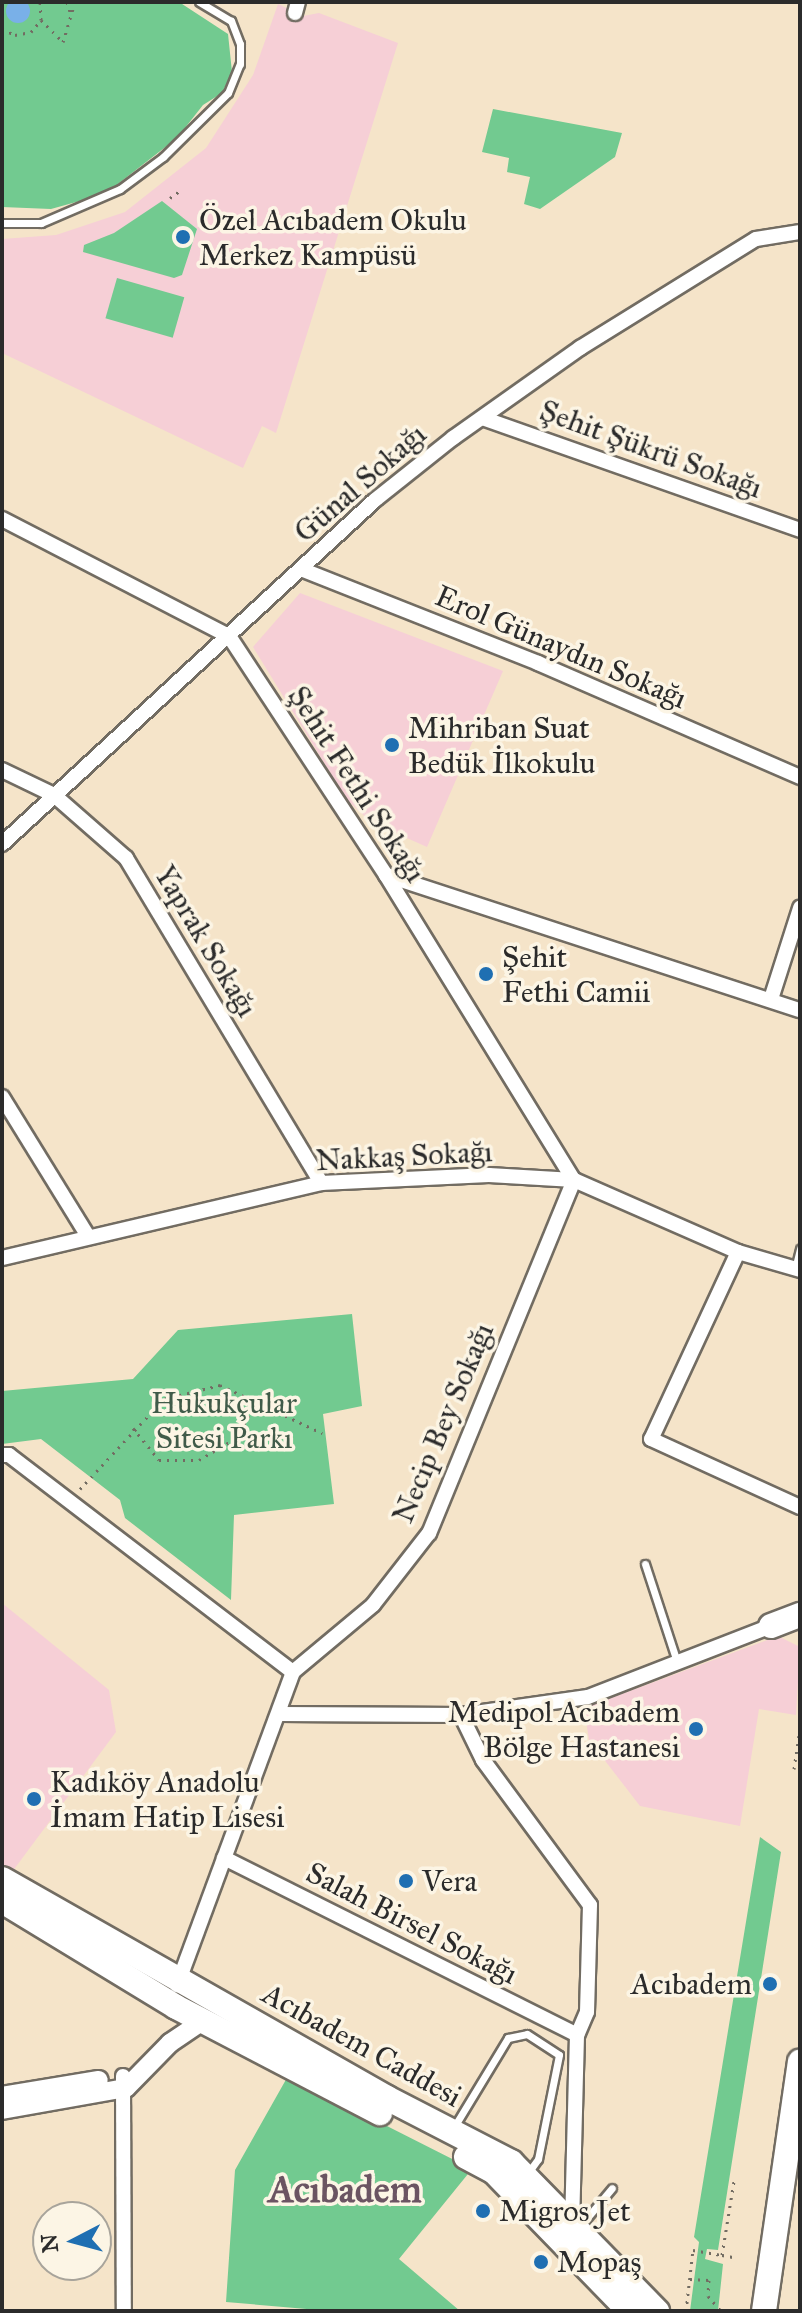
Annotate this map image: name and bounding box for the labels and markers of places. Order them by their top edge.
place label: Özel Acıbadem Okulu Merkez Kampüsü [199,202,467,272]
marker: Özel Acıbadem Okulu Merkez Kampüsü [174,228,192,246]
place label: Mihriban Suat Bedük İlkokulu [408,710,595,780]
marker: Mihriban Suat Bedük İlkokulu [383,736,401,754]
place label: Şehit Fethi Camii [502,939,650,1010]
marker: Şehit Fethi Camii [477,965,495,983]
place label: Medipol Acıbadem Bölge Hastanesi [448,1694,680,1764]
marker: Medipol Acıbadem Bölge Hastanesi [687,1720,705,1738]
place label: Kadıköy Anadolu İmam Hatip Lisesi [50,1764,284,1834]
marker: Kadıköy Anadolu İmam Hatip Lisesi [25,1790,43,1808]
place label: Vera [422,1863,477,1899]
marker: Vera [397,1872,415,1890]
place label: Acıbadem [631,1966,752,2002]
marker: Acıbadem [759,1973,781,1995]
place label: Migros Jet [499,2193,631,2229]
marker: Migros Jet [474,2202,492,2220]
place label: Mopaş [557,2244,642,2280]
marker: Mopaş [532,2253,550,2271]

